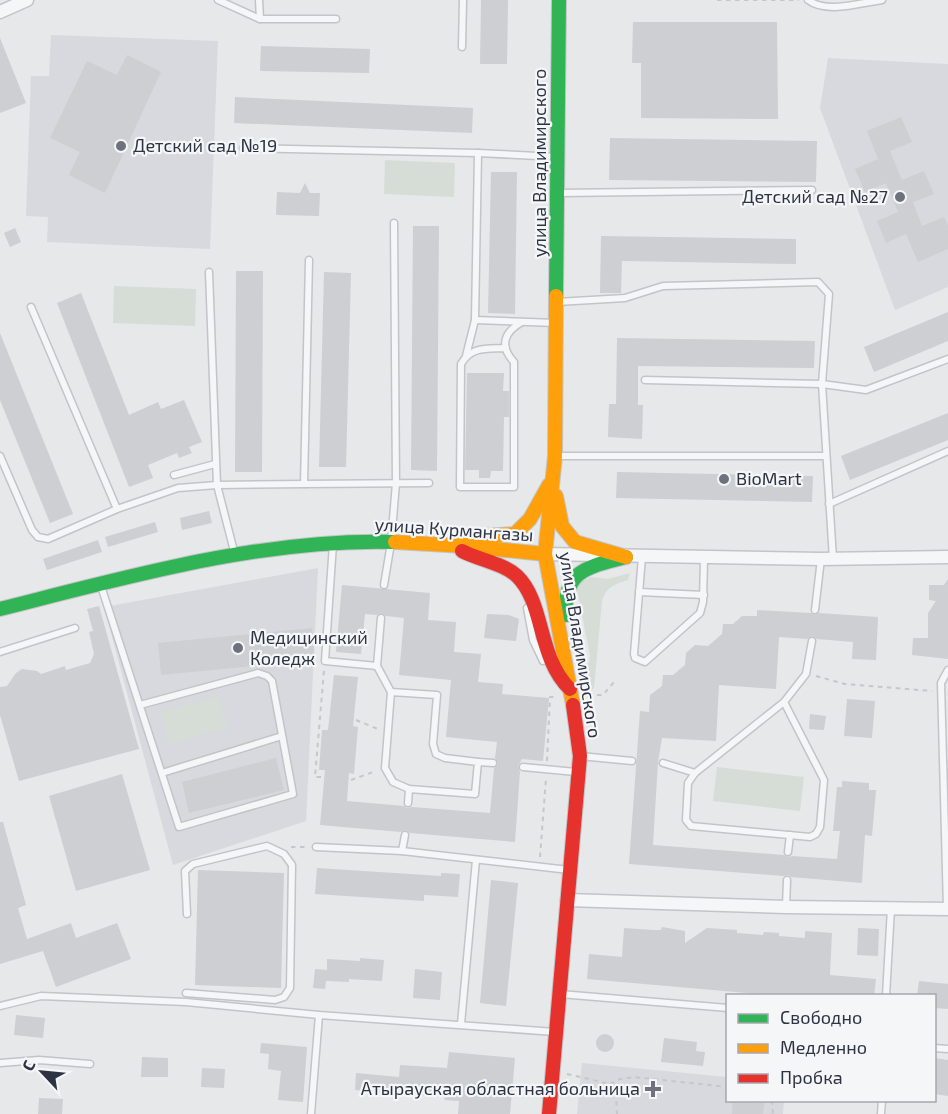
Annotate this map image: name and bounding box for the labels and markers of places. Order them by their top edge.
place label: Детский сад №19 [133,134,277,156]
marker: Детский сад №19 [114,139,128,153]
place label: Детский сад №27 [742,185,888,207]
marker: Детский сад №27 [893,190,907,204]
place label: BioMart [736,467,802,489]
marker: BioMart [717,472,731,486]
place label: Медицинский Коледж [250,626,368,669]
marker: Медицинский Коледж [231,641,245,655]
place label: Атырауская областная больница [361,1077,640,1099]
marker: Атырауская областная больница [644,1080,662,1098]

